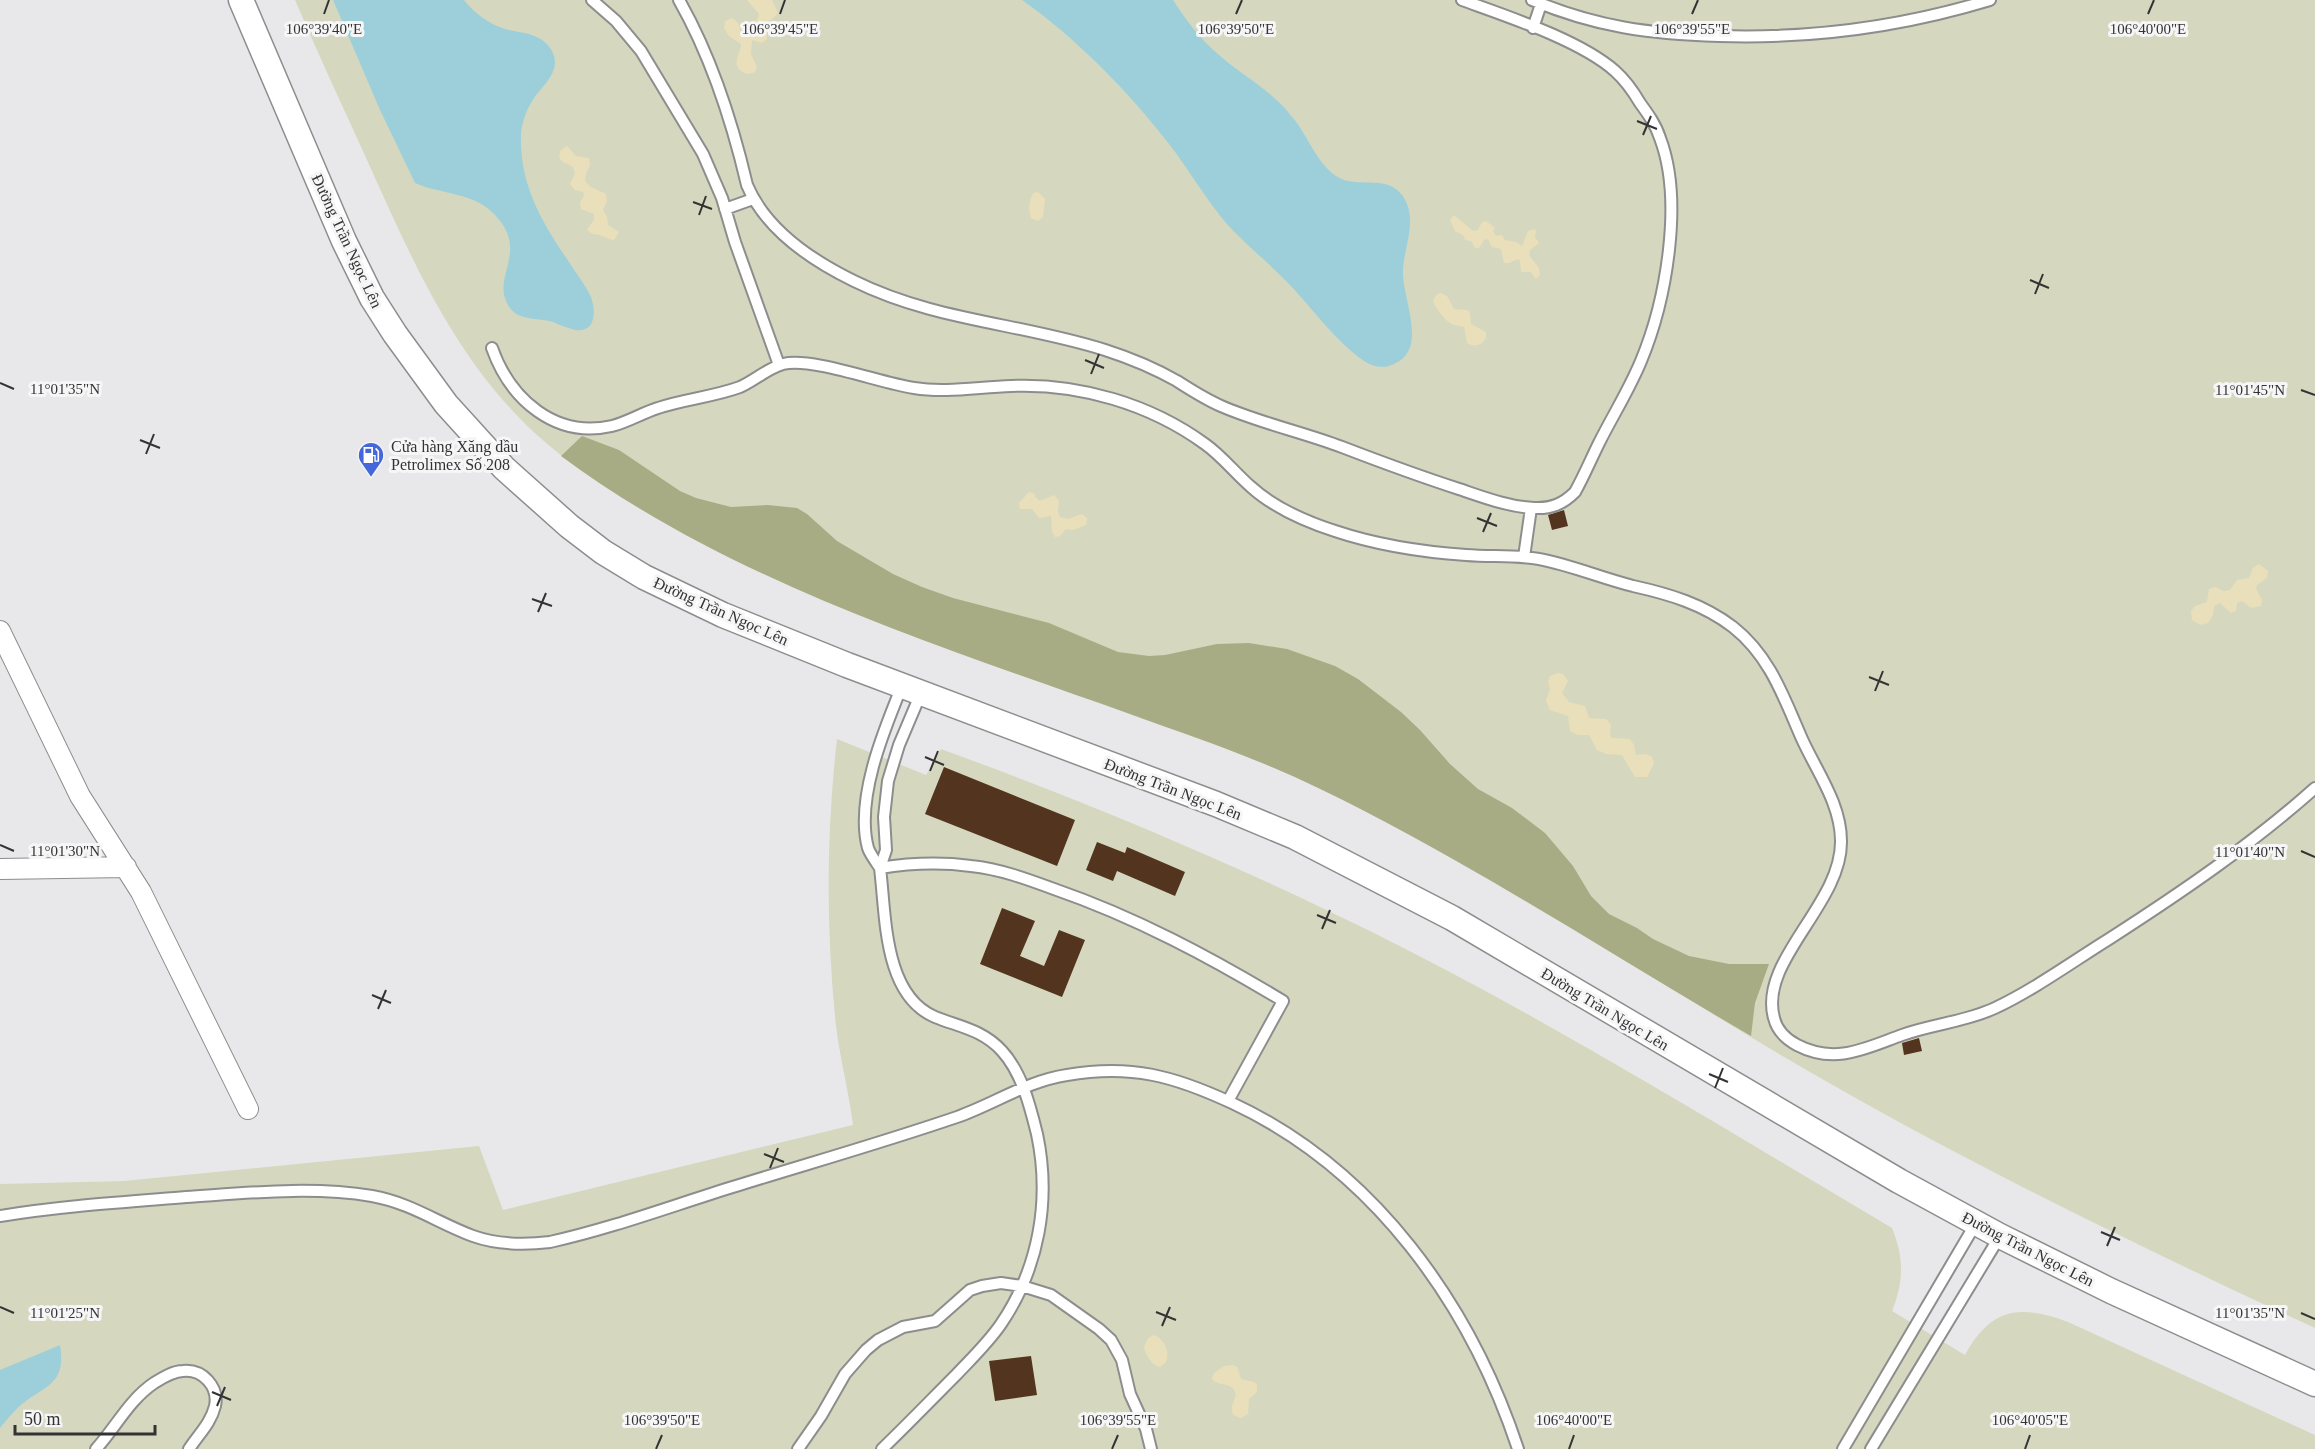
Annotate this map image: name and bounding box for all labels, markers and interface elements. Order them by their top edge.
text: 106°39'40"E [286,21,362,37]
text: 106°39'45"E [742,21,818,37]
text: 106°39'50"E [1198,21,1274,37]
text: 106°39'55"E [1654,21,1730,37]
text: 106°40'00"E [2110,21,2186,37]
street label: Đường Trần Ngọc Lên [308,171,385,311]
text: 11°01'35"N [30,381,100,397]
text: 11°01'45"N [2215,382,2285,398]
place label: Cửa hàng Xăng dầu Petrolimex Số 208 [391,438,518,473]
fuel station icon: Cửa hàng Xăng dầu Petrolimex Số 208 [356,440,386,478]
street label: Đường Trần Ngọc Lên [651,574,791,649]
street label: Đường Trần Ngọc Lên [1102,755,1244,824]
text: 11°01'30"N [30,843,100,859]
text: 11°01'40"N [2215,844,2285,860]
street label: Đường Trần Ngọc Lên [1538,964,1672,1055]
street label: Đường Trần Ngọc Lên [1959,1208,2097,1291]
text: 11°01'25"N [30,1305,100,1321]
text: 11°01'35"N [2215,1305,2285,1321]
scale bar [15,1398,154,1436]
text: 50 m [24,1409,61,1429]
text: 106°39'50"E [624,1412,700,1428]
text: 106°39'55"E [1080,1412,1156,1428]
text: 106°40'00"E [1536,1412,1612,1428]
text: 106°40'05"E [1992,1412,2068,1428]

